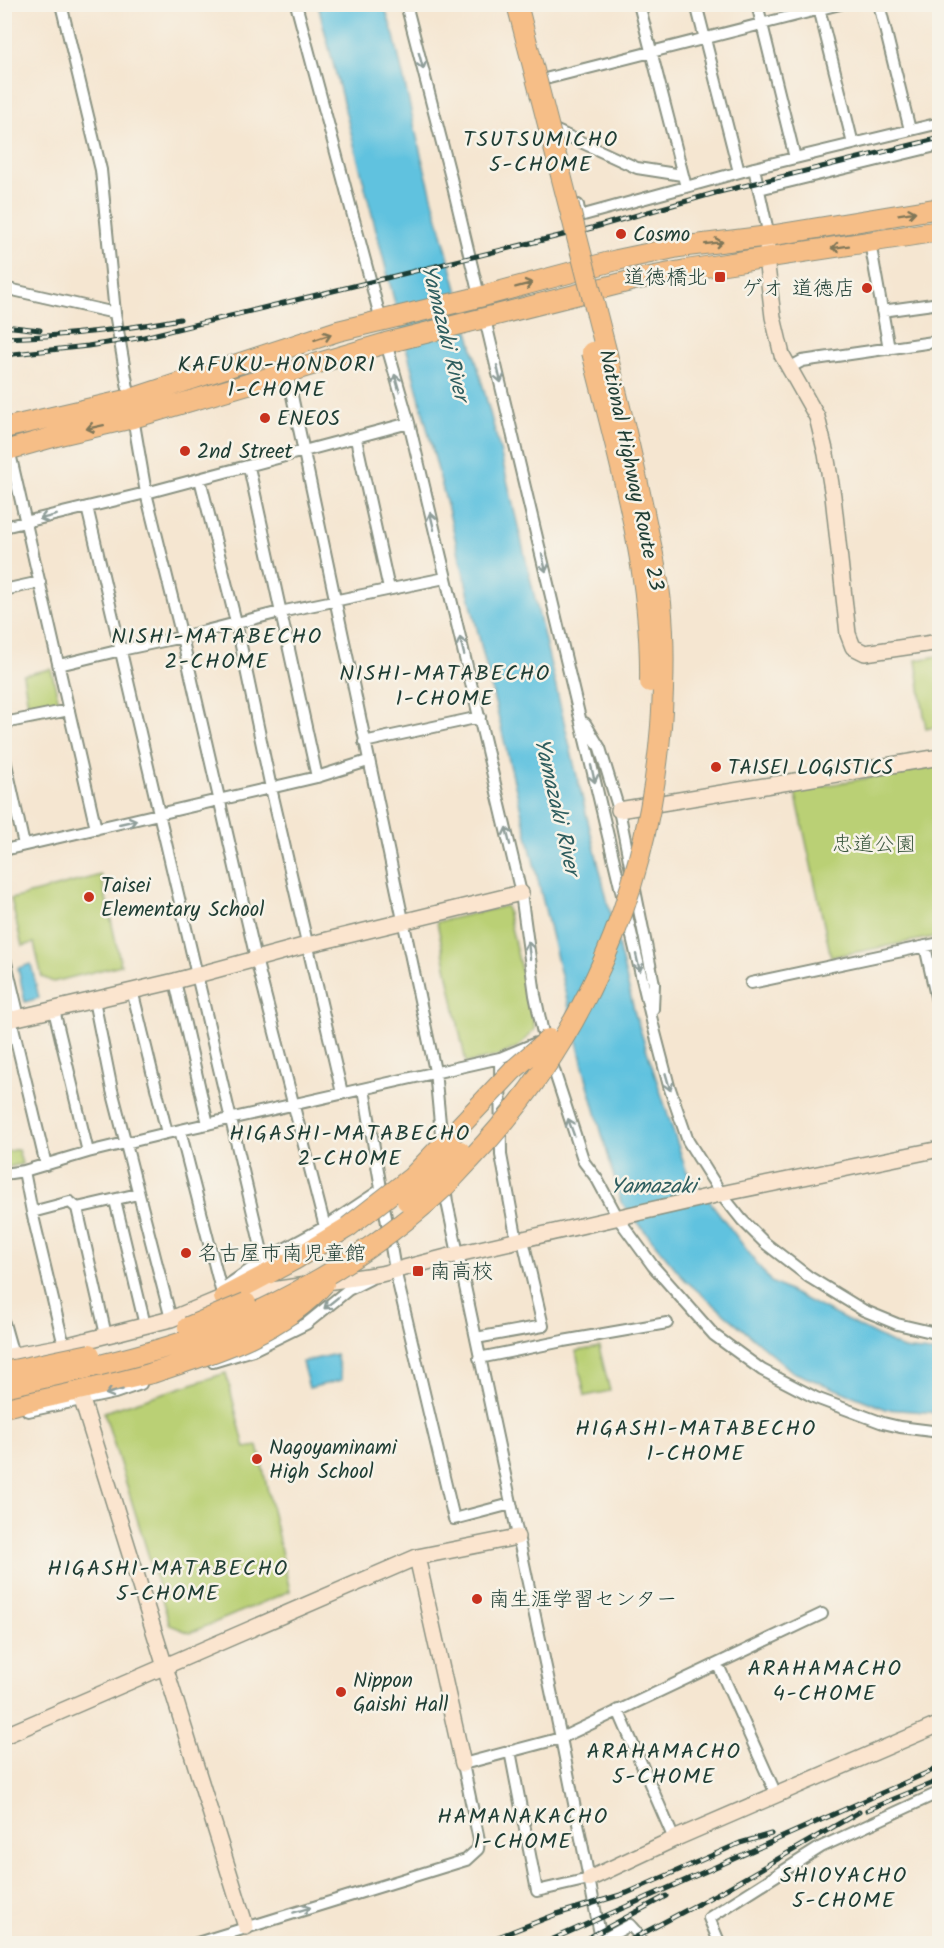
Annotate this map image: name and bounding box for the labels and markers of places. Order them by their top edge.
place label: Cosmo [633,219,690,252]
marker: Cosmo [614,227,628,241]
place label: 道徳橋北 [624,262,708,295]
marker: 道徳橋北 [713,270,727,284]
place label: ゲオ 道徳店 [742,273,855,306]
marker: ゲオ 道徳店 [860,281,874,295]
place label: ENEOS [277,403,340,436]
marker: ENEOS [258,411,272,425]
place label: 2nd Street [197,436,293,469]
marker: 2nd Street [178,444,192,458]
place label: TAISEI LOGISTICS [728,752,893,785]
marker: TAISEI LOGISTICS [709,760,723,774]
place label: Taisei Elementary School [101,870,264,927]
marker: Taisei Elementary School [82,890,96,904]
place label: 名古屋市南児童館 [198,1238,366,1271]
marker: 名古屋市南児童館 [179,1246,193,1260]
place label: 南高校 [430,1256,493,1289]
marker: 南高校 [411,1264,425,1278]
place label: Nagoyaminami High School [269,1432,398,1489]
marker: Nagoyaminami High School [250,1452,264,1466]
place label: 南生涯学習センター [489,1584,677,1617]
marker: 南生涯学習センター [470,1592,484,1606]
place label: Nippon Gaishi Hall [353,1665,449,1722]
marker: Nippon Gaishi Hall [334,1685,348,1699]

